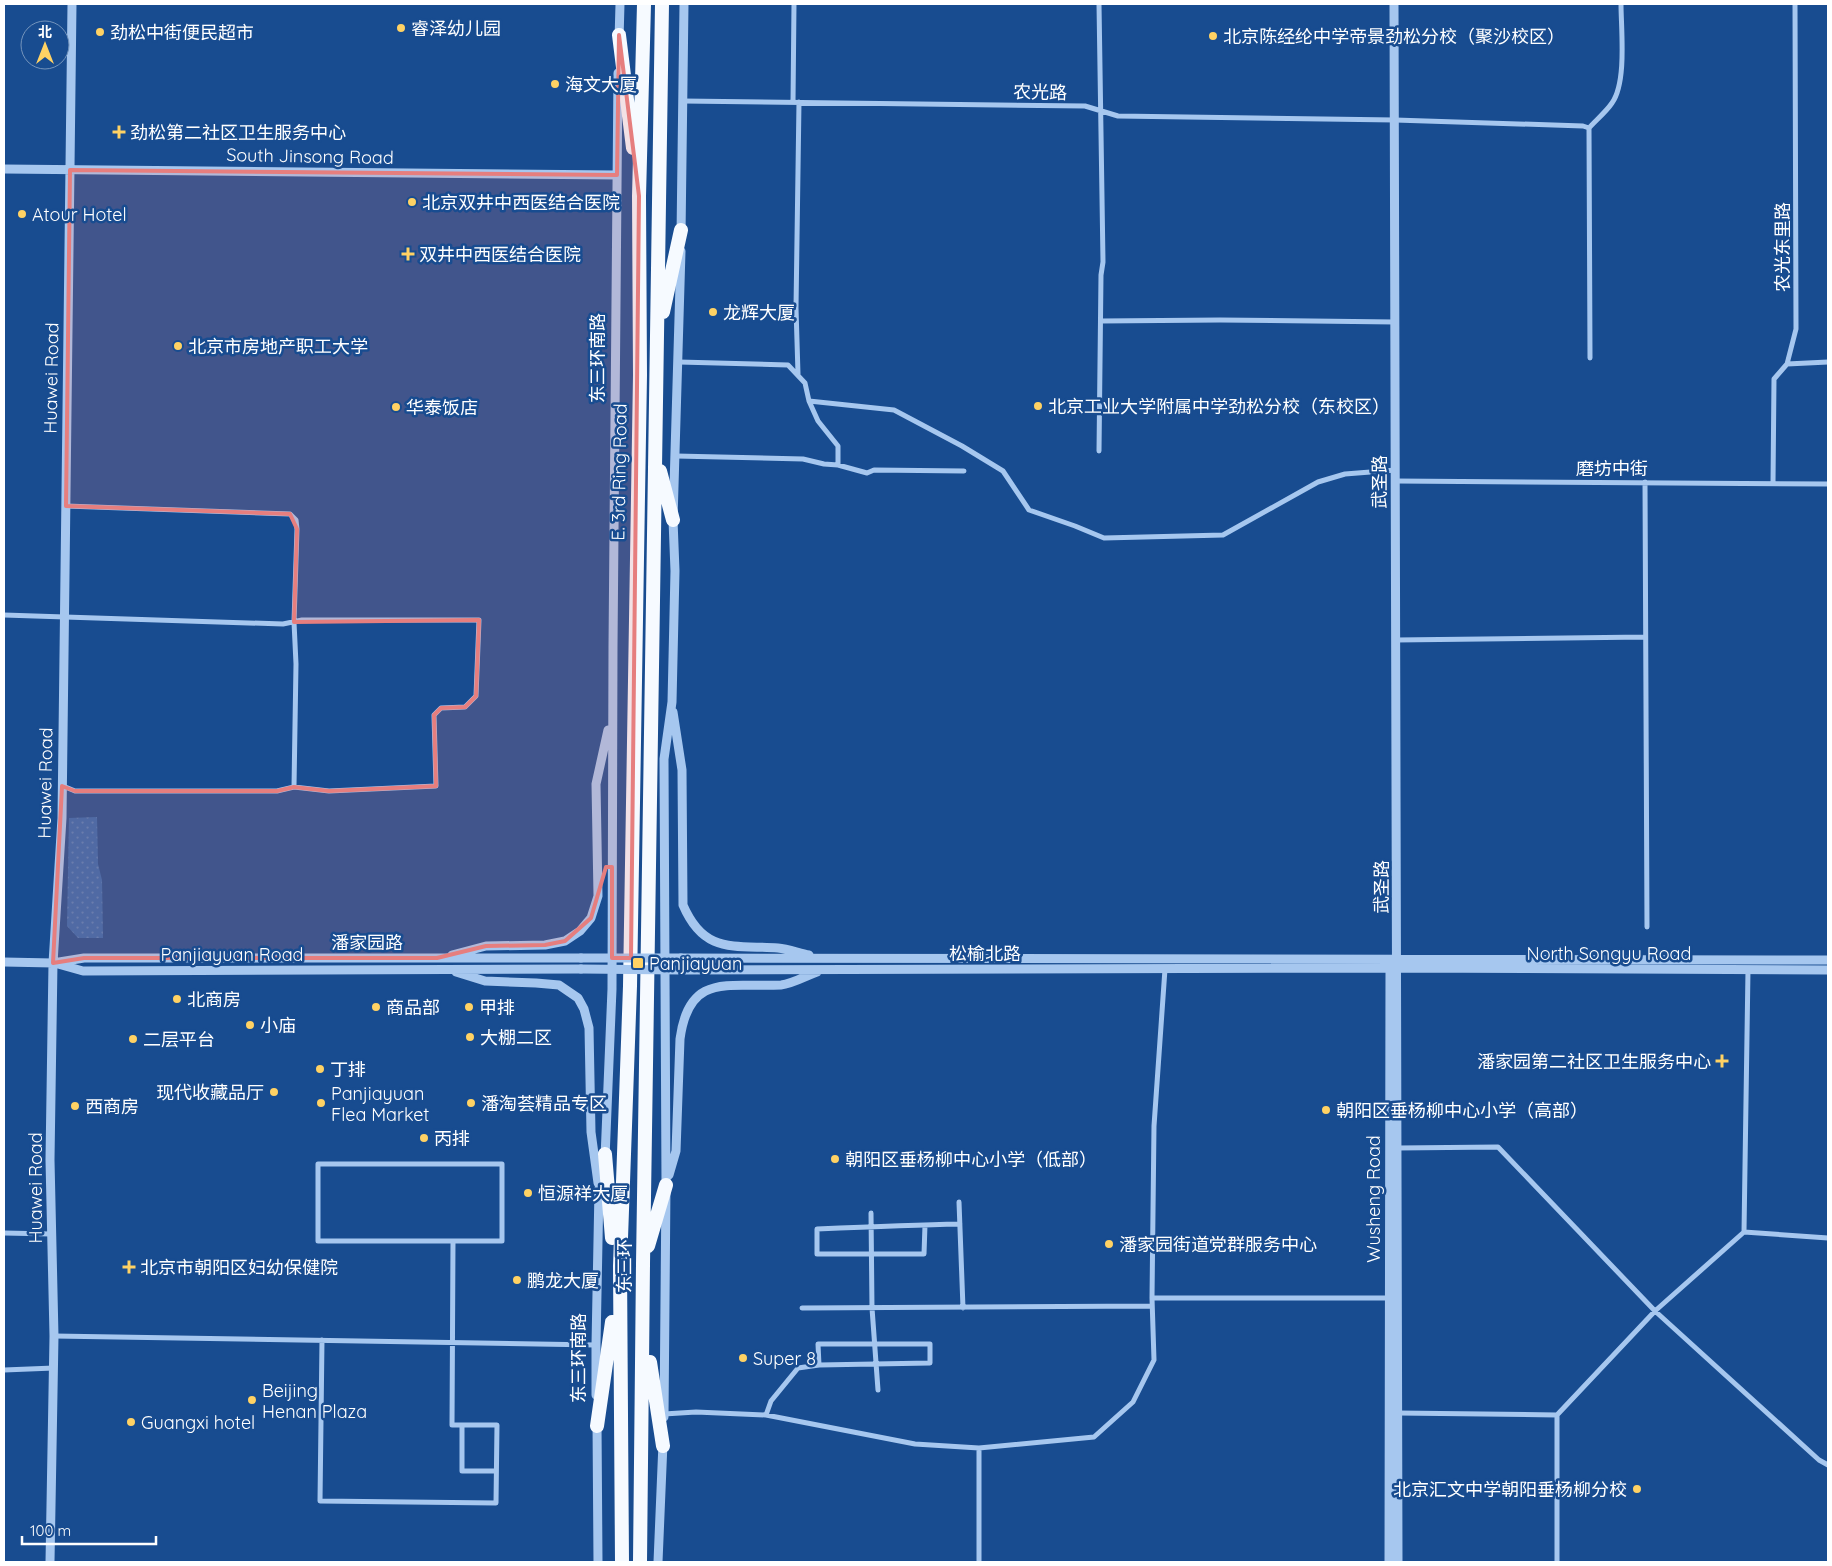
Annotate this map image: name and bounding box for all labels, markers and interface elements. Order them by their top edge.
place label: 睿泽幼儿园 [411,17,501,40]
north arrow [20,20,70,70]
place label: 劲松中街便民超市 [110,21,254,44]
marker: 睿泽幼儿园 [395,22,407,34]
text: 北 [38,23,52,41]
place label: 北京陈经纶中学帝景劲松分校（聚沙校区） [1223,25,1565,48]
marker: 劲松中街便民超市 [94,26,106,38]
marker: 北京陈经纶中学帝景劲松分校（聚沙校区） [1207,30,1219,42]
place label: 海文大厦 [565,73,637,96]
marker: 海文大厦 [549,78,561,90]
street label: 农光路 [1013,80,1067,104]
place label: 劲松第二社区卫生服务中心 [130,121,346,144]
marker: 劲松第二社区卫生服务中心 [112,125,126,139]
street label: South Jinsong Road [226,143,394,169]
place label: 北京双井中西医结合医院 [422,191,620,214]
marker: 北京双井中西医结合医院 [406,196,418,208]
street label: 农光东里路 [1771,202,1794,292]
place label: Atour Hotel [32,203,127,226]
marker: Atour Hotel [16,208,28,220]
place label: 双井中西医结合医院 [419,243,581,266]
marker: 双井中西医结合医院 [401,247,415,261]
place label: 龙辉大厦 [723,301,795,324]
marker: 龙辉大厦 [707,306,719,318]
street label: 东三环南路 [586,313,609,403]
street label: Huawei Road [39,322,63,434]
place label: 北京市房地产职工大学 [188,335,368,358]
marker: 北京市房地产职工大学 [172,340,184,352]
place label: 北京工业大学附属中学劲松分校（东校区） [1048,395,1390,418]
place label: 华泰饭店 [406,396,478,419]
marker: 北京工业大学附属中学劲松分校（东校区） [1032,400,1044,412]
marker: 华泰饭店 [390,401,402,413]
street label: E. 3rd Ring Road [606,403,632,541]
street label: 武圣路 [1368,455,1391,509]
street label: 磨坊中街 [1576,457,1648,480]
street label: Huawei Road [33,727,57,839]
street label: 武圣路 [1370,860,1393,914]
street label: 潘家园路 [331,931,403,954]
street label: 松榆北路 [949,942,1021,965]
street label: North Songyu Road [1527,942,1691,965]
street label: Panjiayuan Road [161,943,303,966]
place label: Panjiayuan [649,952,742,975]
marker: Panjiayuan [631,956,645,970]
place label: 北商房 [187,988,241,1011]
marker: 北商房 [171,993,183,1005]
place label: 商品部 [386,996,440,1019]
place label: 甲排 [479,996,515,1019]
marker: 商品部 [370,1001,382,1013]
marker: 甲排 [463,1001,475,1013]
place label: 小庙 [260,1014,296,1037]
marker: 小庙 [244,1019,256,1031]
place label: 大棚二区 [480,1026,552,1049]
place label: 二层平台 [143,1028,215,1051]
marker: 大棚二区 [464,1031,476,1043]
marker: 二层平台 [127,1033,139,1045]
place label: 潘家园第二社区卫生服务中心 [1477,1050,1711,1073]
marker: 潘家园第二社区卫生服务中心 [1715,1054,1729,1068]
place label: 丁排 [330,1058,366,1081]
marker: 丁排 [314,1063,326,1075]
place label: 现代收藏品厅 [156,1081,264,1104]
place label: Panjiayuan Flea Market [331,1082,429,1126]
marker: 现代收藏品厅 [268,1086,280,1098]
place label: 潘淘荟精品专区 [481,1092,607,1115]
place label: 西商房 [85,1095,139,1118]
marker: Panjiayuan Flea Market [315,1097,327,1109]
marker: 潘淘荟精品专区 [465,1097,477,1109]
place label: 朝阳区垂杨柳中心小学（高部） [1336,1099,1588,1122]
marker: 西商房 [69,1100,81,1112]
marker: 朝阳区垂杨柳中心小学（高部） [1320,1104,1332,1116]
place label: 丙排 [434,1127,470,1150]
street label: Huawei Road [24,1132,47,1244]
marker: 丙排 [418,1132,430,1144]
street label: Wusheng Road [1362,1135,1385,1263]
place label: 朝阳区垂杨柳中心小学（低部） [845,1148,1097,1171]
marker: 朝阳区垂杨柳中心小学（低部） [829,1153,841,1165]
place label: 恒源祥大厦 [538,1182,628,1205]
marker: 恒源祥大厦 [522,1187,534,1199]
place label: 潘家园街道党群服务中心 [1119,1233,1317,1256]
marker: 潘家园街道党群服务中心 [1103,1238,1115,1250]
street label: 东三环 [613,1239,636,1293]
place label: 北京市朝阳区妇幼保健院 [140,1256,338,1279]
marker: 北京市朝阳区妇幼保健院 [122,1260,136,1274]
place label: 鹏龙大厦 [527,1269,599,1292]
marker: 鹏龙大厦 [511,1274,523,1286]
street label: 东三环南路 [567,1313,590,1403]
place label: Super 8 [753,1347,816,1370]
marker: Super 8 [737,1352,749,1364]
place label: Beijing Henan Plaza [262,1379,367,1423]
marker: Beijing Henan Plaza [246,1394,258,1406]
place label: Guangxi hotel [141,1411,255,1434]
marker: Guangxi hotel [125,1416,137,1428]
place label: 北京汇文中学朝阳垂杨柳分校 [1393,1478,1627,1501]
marker: 北京汇文中学朝阳垂杨柳分校 [1631,1483,1643,1495]
scale bar [22,1514,156,1546]
text: 100 m [30,1521,71,1540]

